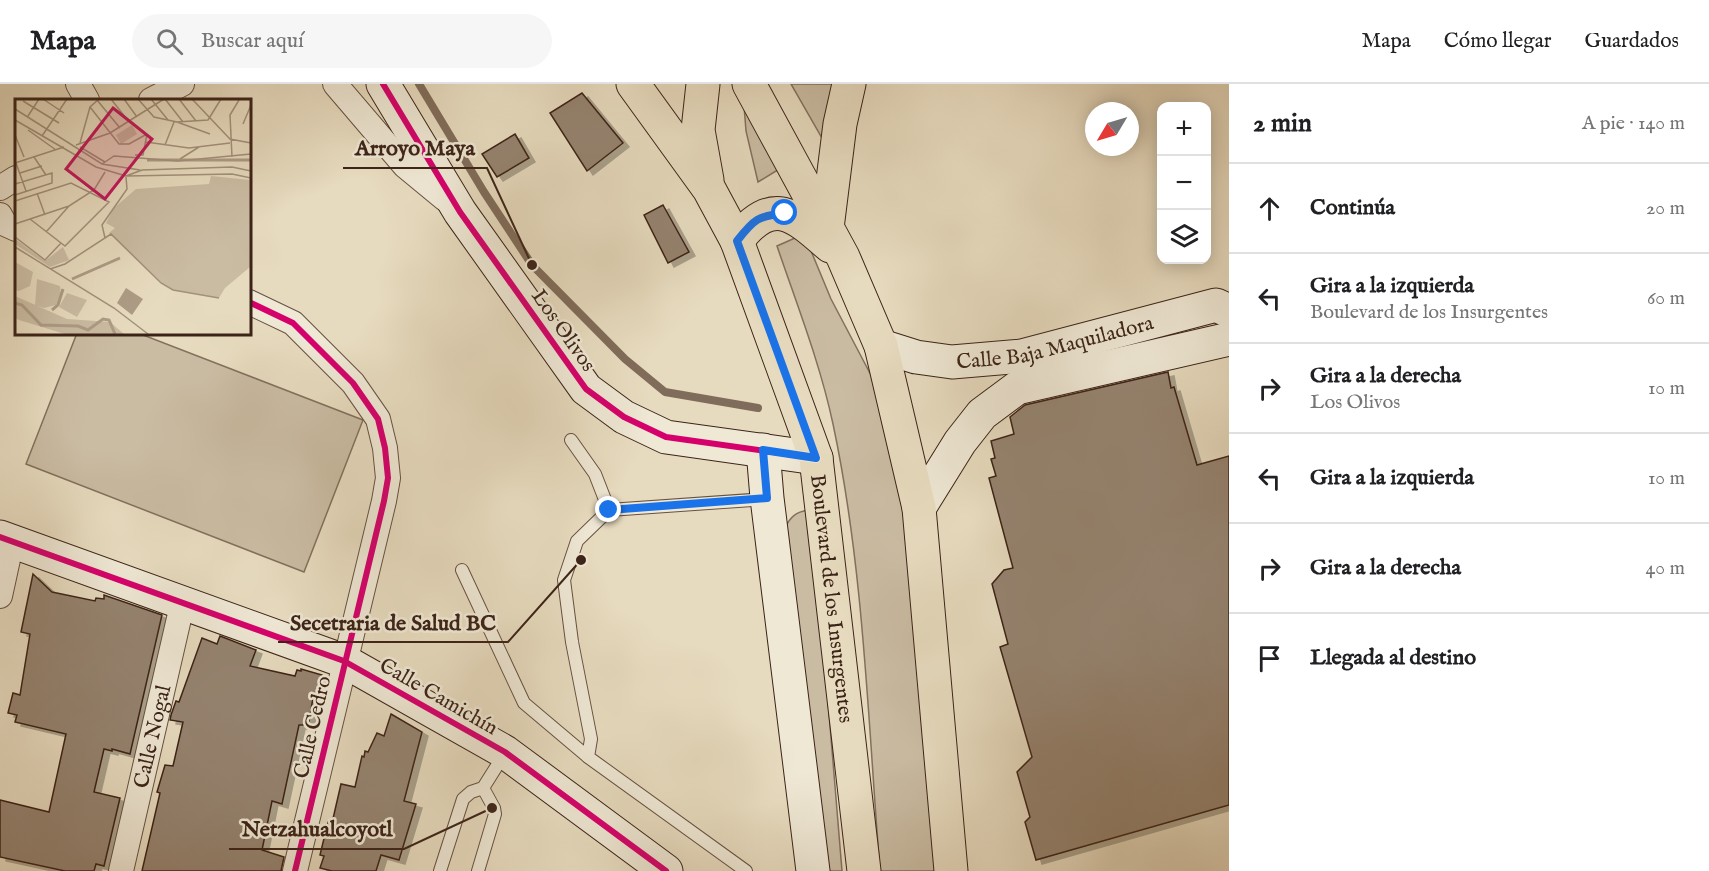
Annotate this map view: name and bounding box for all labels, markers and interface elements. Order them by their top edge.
search box [132,14,552,68]
text: Mapa [30,24,96,59]
icon: search [153,25,186,58]
text: Buscar aquí [201,27,304,55]
text: Mapa [1362,28,1411,55]
text: Cómo llegar [1444,28,1551,55]
text: Guardados [1584,28,1679,55]
inset map [15,99,250,334]
north arrow [1085,102,1139,156]
map controls [1157,102,1211,264]
button: + [1157,102,1211,156]
text: 2 min [1253,107,1312,140]
text: A pie · 140 m [1582,111,1685,136]
callout: Arroyo Maya [343,128,487,168]
text: Arroyo Maya [354,135,475,163]
button: − [1157,156,1211,210]
icon: ahead [1253,192,1286,225]
text: Continúa [1310,194,1395,222]
text: 20 m [1646,196,1685,221]
route start [771,199,797,225]
button: layers [1157,210,1211,264]
text: Gira a la izquierda [1310,272,1474,300]
icon: left [1253,282,1286,315]
street label: Los Olivos [524,284,601,377]
text: 60 m [1647,286,1685,311]
text: Boulevard de los Insurgentes [1310,300,1548,325]
street label: Calle Baja Maquiladora [955,310,1158,377]
text: Gira a la derecha [1310,362,1461,390]
icon: right [1253,372,1286,405]
text: 10 m [1648,376,1685,401]
text: Los Olivos [1310,390,1400,415]
icon: left [1253,462,1286,495]
text: Gira a la izquierda [1310,464,1474,492]
text: 10 m [1648,466,1685,491]
street label: Boulevard de los Insurgentes [803,473,859,724]
route end [595,496,621,522]
icon: right [1253,552,1286,585]
text: Gira a la derecha [1310,554,1461,582]
text: 40 m [1646,556,1685,581]
callout: Secetraria de Salud BC [278,602,508,642]
text: Secetraria de Salud BC [290,610,496,638]
icon: arrive [1253,642,1286,675]
text: Llegada al destino [1310,644,1476,672]
street label: Calle Camichín [374,652,502,742]
street label: Calle Cedro [289,673,338,781]
street label: Calle Nogal [128,682,178,791]
callout: Netzahualcoyotl [229,809,404,849]
text: Netzahualcoyotl [240,816,394,844]

